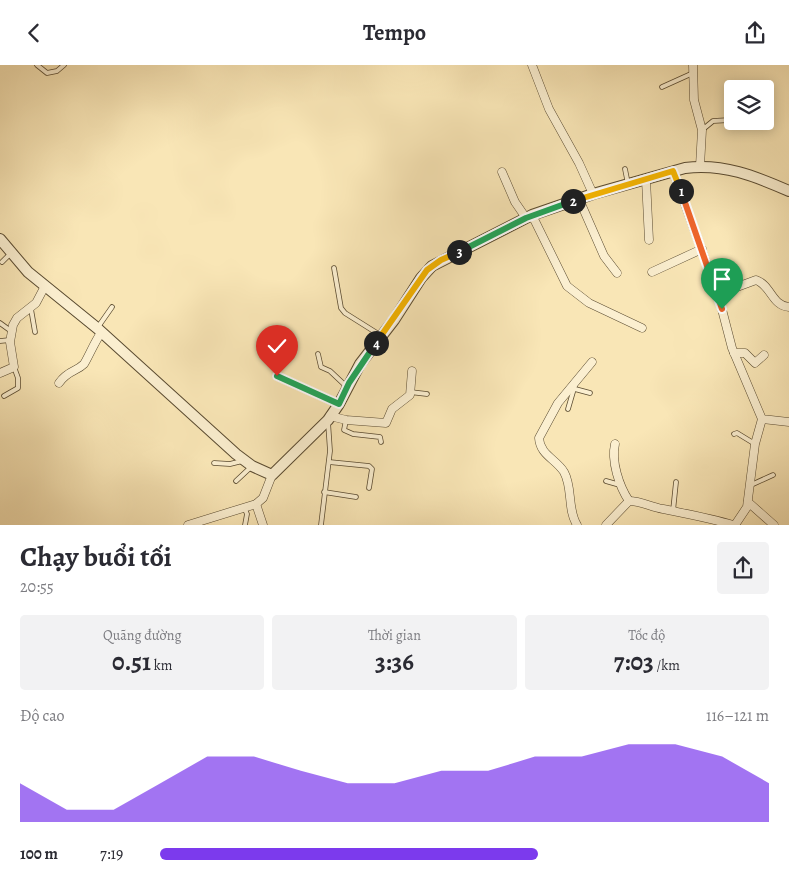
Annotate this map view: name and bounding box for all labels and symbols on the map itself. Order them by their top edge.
pin: 1 [668,179,694,203]
pin: 2 [560,189,586,213]
pin: 3 [446,239,472,265]
pin [701,258,743,309]
pin [256,325,298,376]
pin: 4 [364,331,388,355]

